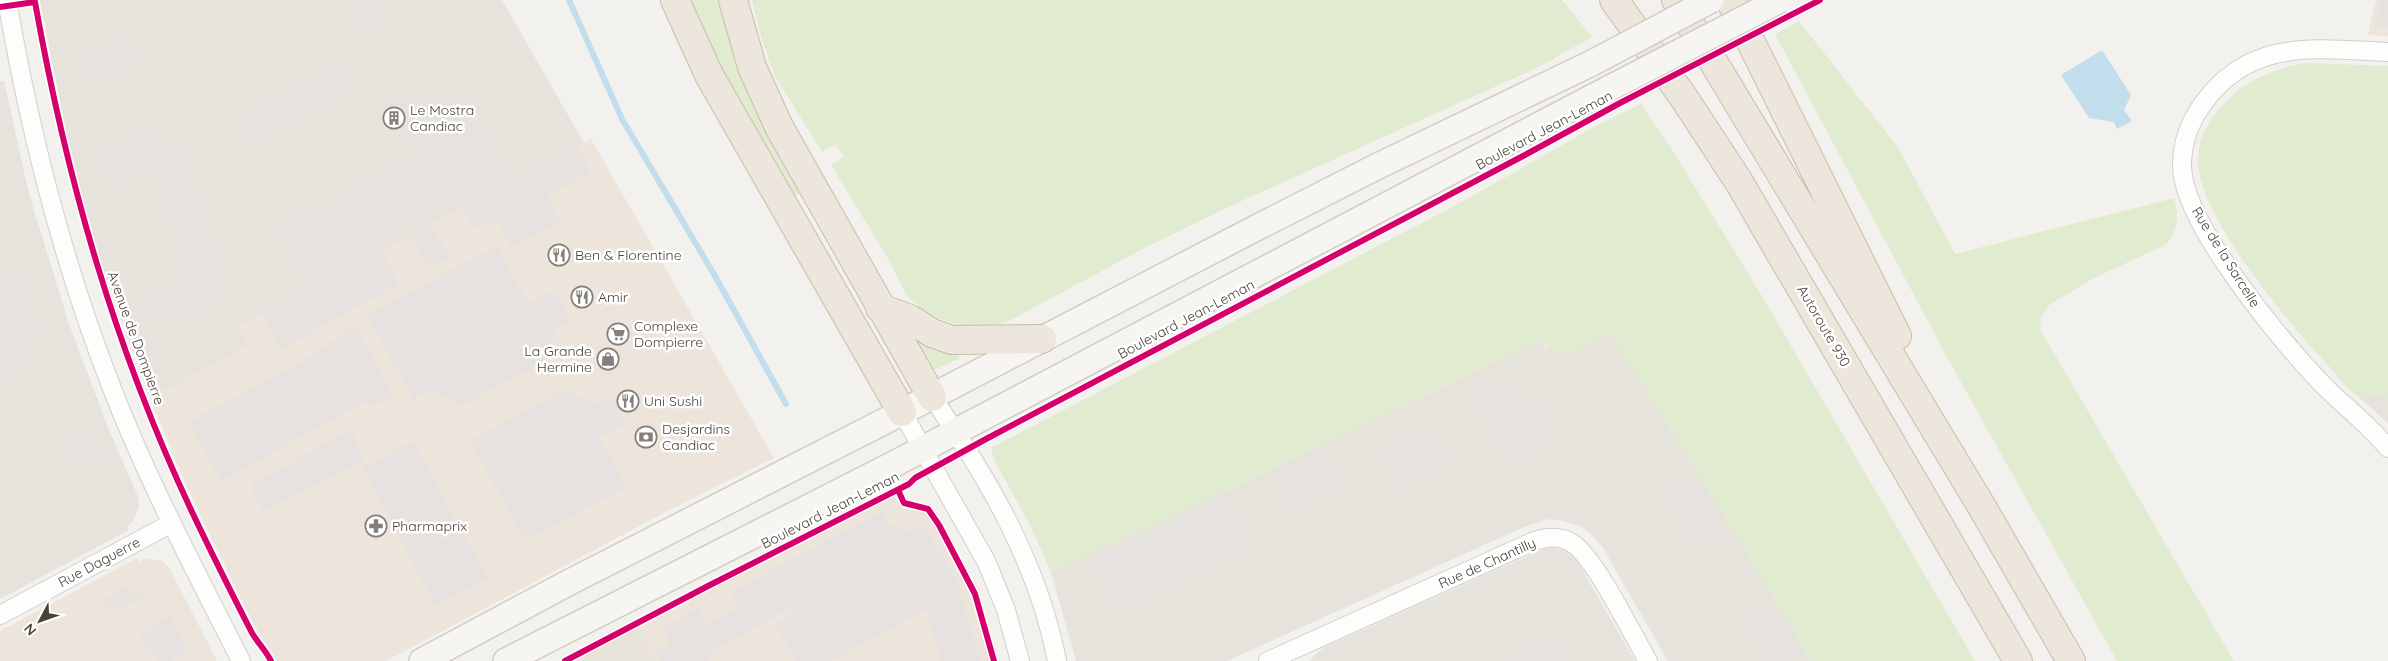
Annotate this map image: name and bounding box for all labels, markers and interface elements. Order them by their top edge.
street label: Boulevard Jean-Leman [1472,86,1616,174]
place label: Le Mostra Candiac [410,101,474,135]
building icon: Le Mostra Candiac [382,106,406,130]
street label: Rue de la Sarcelle [2188,203,2264,311]
restaurant icon: Ben & Florentine [547,243,571,267]
place label: Ben & Florentine [575,246,682,264]
street label: Avenue de Dompierre [103,269,169,407]
street label: Boulevard Jean-Leman [1114,275,1258,363]
street label: Autoroute 930 [1793,282,1855,370]
restaurant icon: Amir [570,285,594,309]
place label: Amir [598,288,629,306]
place label: Complexe Dompierre [634,317,703,351]
supermarket icon: Complexe Dompierre [606,322,630,346]
place label: La Grande Hermine [524,342,592,376]
shop icon: La Grande Hermine [596,347,620,371]
restaurant icon: Uni Sushi [616,389,640,413]
place label: Uni Sushi [644,392,702,410]
place label: Desjardins Candiac [662,420,730,454]
bank icon: Desjardins Candiac [634,425,658,449]
street label: Boulevard Jean-Leman [758,467,902,553]
pharmacy icon: Pharmaprix [364,514,388,538]
place label: Pharmaprix [392,517,467,535]
street label: Rue Daguerre [55,533,143,591]
street label: Rue de Chantilly [1435,533,1539,593]
north arrow [15,596,65,646]
text: N [20,620,40,639]

